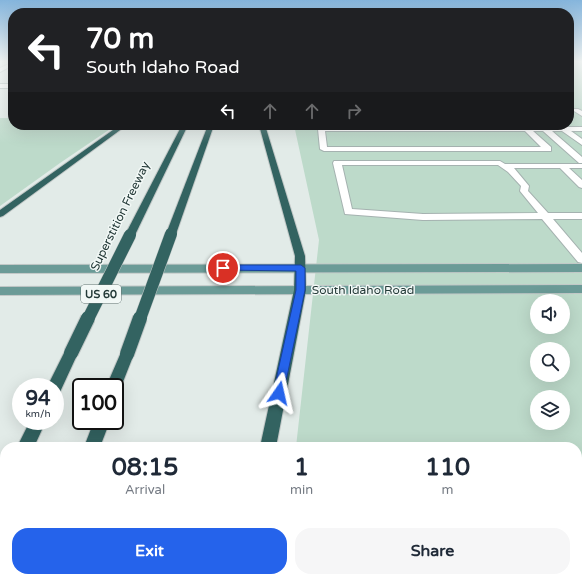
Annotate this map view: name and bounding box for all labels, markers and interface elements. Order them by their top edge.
text: 70 m [86,22,154,56]
icon: left [20,24,72,76]
text: South Idaho Road [86,56,240,78]
icon: left [217,100,239,122]
icon: ahead [259,100,281,122]
icon: ahead [301,100,323,122]
icon: right [343,100,365,122]
street label: Superstition Freeway [88,159,153,273]
pin [206,251,240,285]
icon: arrive [212,257,234,279]
street label: South Idaho Road [312,283,414,297]
road number: US 60 [81,285,121,303]
map controls [530,294,570,430]
button: sound [530,294,570,334]
button: search [530,342,570,382]
position arrow [258,372,300,414]
speed limit sign: 100 [72,378,124,430]
text: 94 [25,387,51,411]
button: layers [530,390,570,430]
text: km/h [25,408,51,420]
text: 08:15 [112,453,178,482]
text: 1 [294,453,309,482]
text: 110 [425,453,470,482]
text: Arrival [125,482,165,498]
text: min [290,482,313,498]
text: m [442,482,454,498]
button: Exit [12,528,287,574]
button: Share [295,528,570,574]

